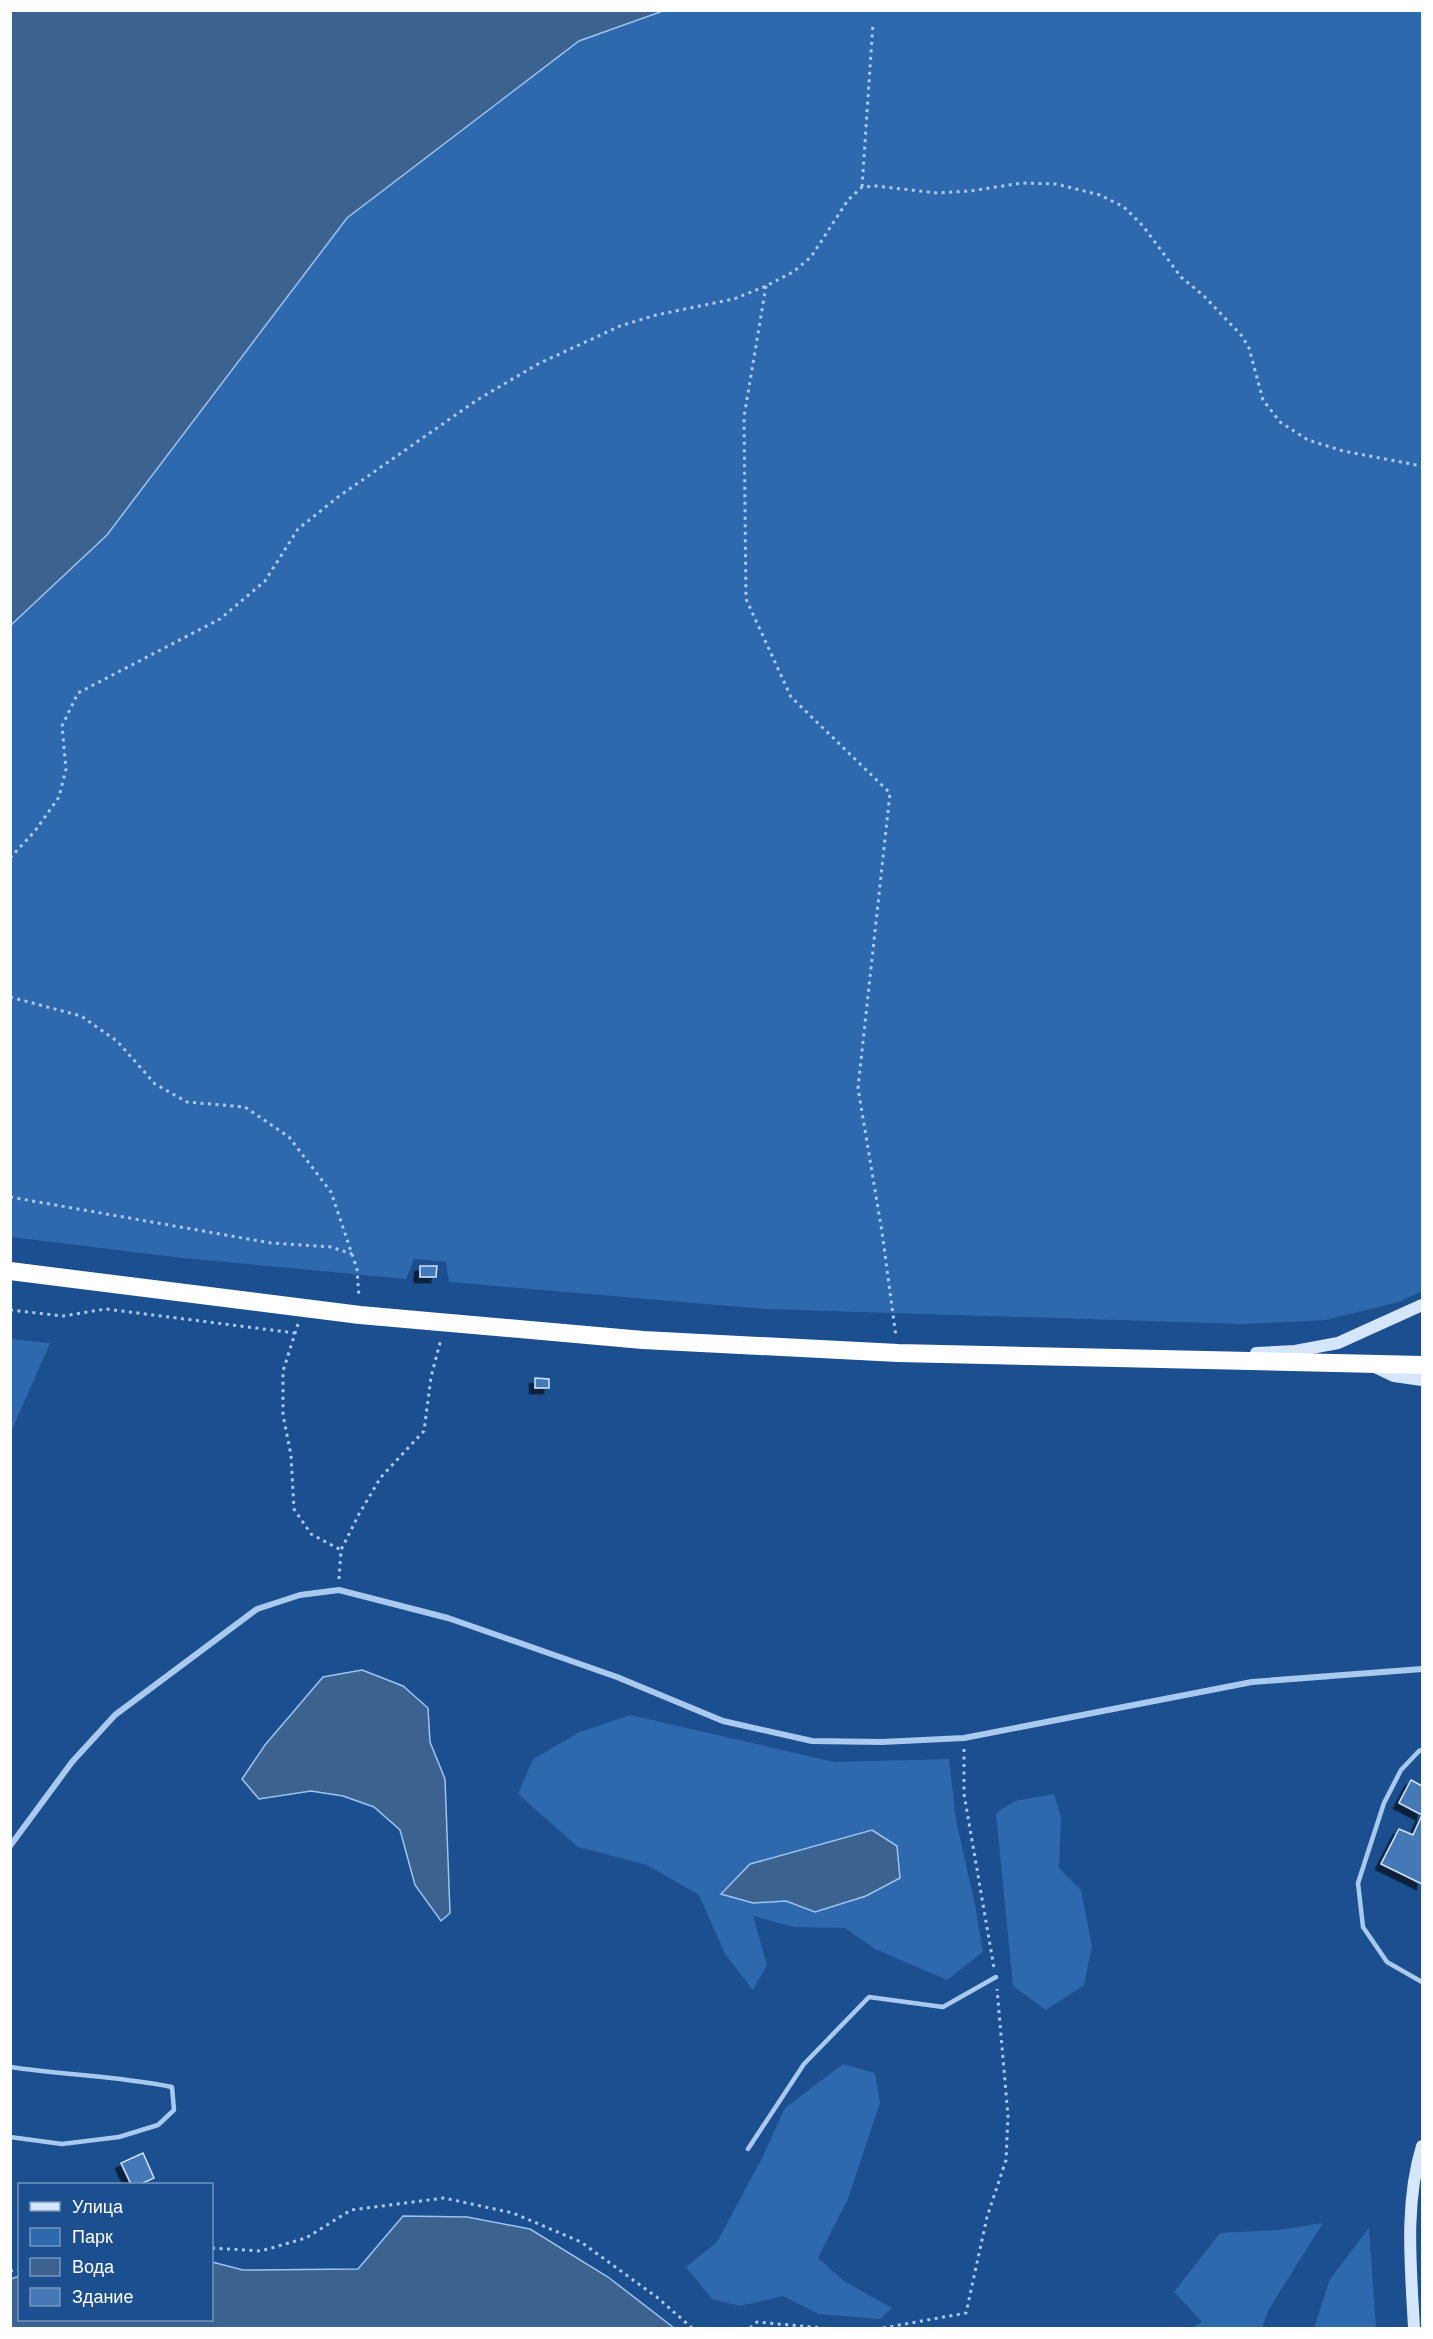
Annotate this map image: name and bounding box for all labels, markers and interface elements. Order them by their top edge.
legend [18,2183,213,2321]
text: Улица [72,2195,124,2217]
text: Парк [72,2225,113,2247]
text: Вода [72,2255,115,2277]
text: Здание [72,2285,133,2307]

